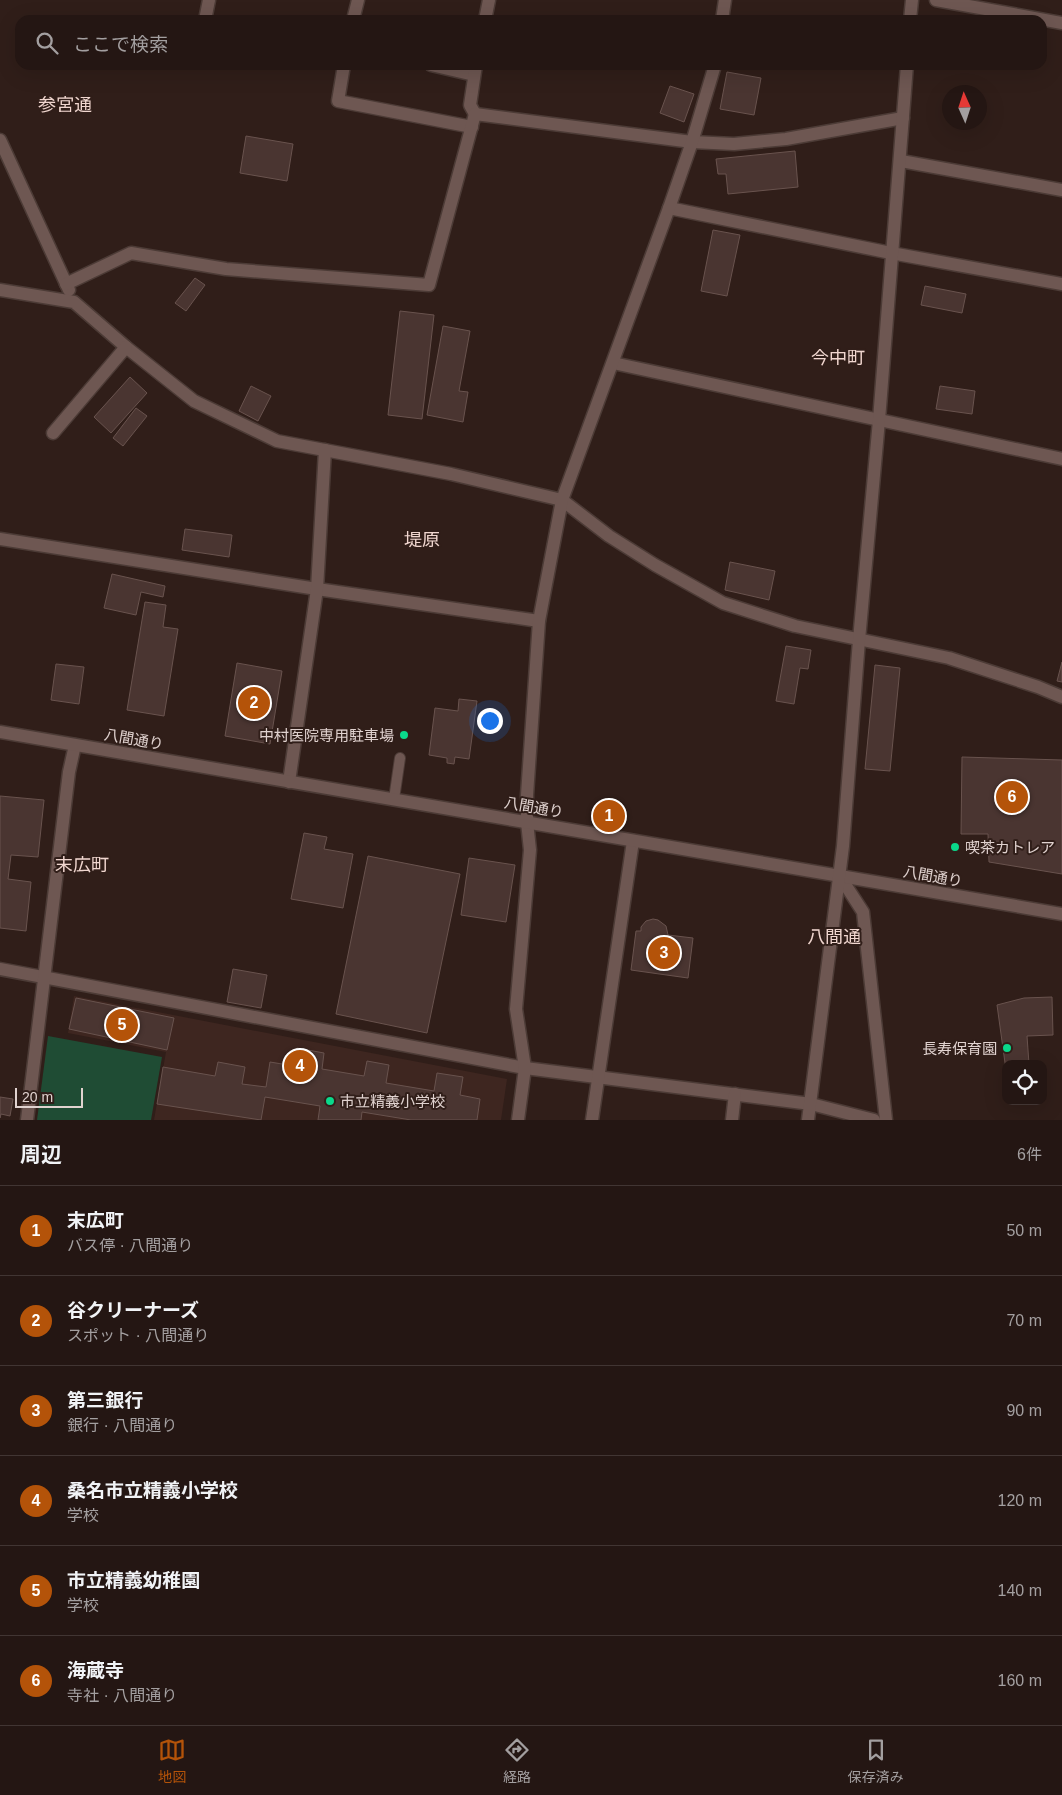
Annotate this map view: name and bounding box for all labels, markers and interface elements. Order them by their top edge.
search box [15,15,1047,70]
icon: search [33,29,61,57]
text: ここで検索 [73,34,168,55]
north arrow [942,85,987,130]
district label: 参宮通 [38,95,92,115]
district label: 今中町 [811,348,865,368]
district label: 堤原 [404,530,440,550]
pin: 2 [238,684,270,722]
your location [477,708,503,734]
street label: 八間通り [103,725,165,753]
place label: 中村医院専用駐車場 [259,727,394,744]
marker: 中村医院専用駐車場 [398,729,410,741]
pin: 6 [996,778,1028,816]
street label: 八間通り [503,793,565,821]
pin: 1 [593,797,625,835]
place label: 喫茶カトレア [965,839,1055,856]
marker: 喫茶カトレア [949,841,961,853]
district label: 末広町 [55,855,109,875]
street label: 八間通り [902,862,964,890]
district label: 八間通 [807,927,861,947]
pin: 3 [648,934,680,972]
pin: 5 [106,1006,138,1044]
place label: 長寿保育園 [922,1040,997,1057]
marker: 長寿保育園 [1001,1042,1013,1054]
pin: 4 [284,1047,316,1085]
map controls [1002,1060,1047,1105]
button: locate [1002,1060,1047,1105]
scale bar [15,1085,82,1108]
text: 20 m [22,1089,53,1105]
place label: 市立精義小学校 [340,1093,445,1110]
marker: 市立精義小学校 [324,1095,336,1107]
text: 周辺 [20,1143,62,1166]
text: 6件 [1017,1146,1042,1163]
text: 末広町 [67,1210,124,1231]
text: 1 [32,1222,40,1239]
text: 50 m [1006,1222,1042,1239]
text: バス停 · 八間通り [67,1237,193,1254]
text: 谷クリーナーズ [67,1300,199,1321]
text: 2 [32,1312,40,1329]
text: 70 m [1006,1312,1042,1329]
text: スポット · 八間通り [67,1327,209,1344]
text: 第三銀行 [67,1390,143,1411]
text: 3 [32,1402,40,1419]
text: 90 m [1006,1402,1042,1419]
text: 銀行 · 八間通り [67,1417,177,1434]
text: 桑名市立精義小学校 [67,1480,238,1501]
text: 4 [32,1492,40,1509]
text: 120 m [998,1492,1042,1509]
text: 学校 [67,1507,99,1524]
text: 市立精義幼稚園 [67,1570,200,1591]
text: 5 [32,1582,40,1599]
text: 140 m [998,1582,1042,1599]
text: 学校 [67,1597,99,1614]
text: 海蔵寺 [67,1660,124,1681]
text: 6 [32,1672,40,1689]
text: 160 m [998,1672,1042,1689]
text: 寺社 · 八間通り [67,1687,177,1704]
tab: 地図 [158,1736,186,1786]
tab: 経路 [503,1736,531,1786]
tab: 保存済み [848,1736,904,1786]

